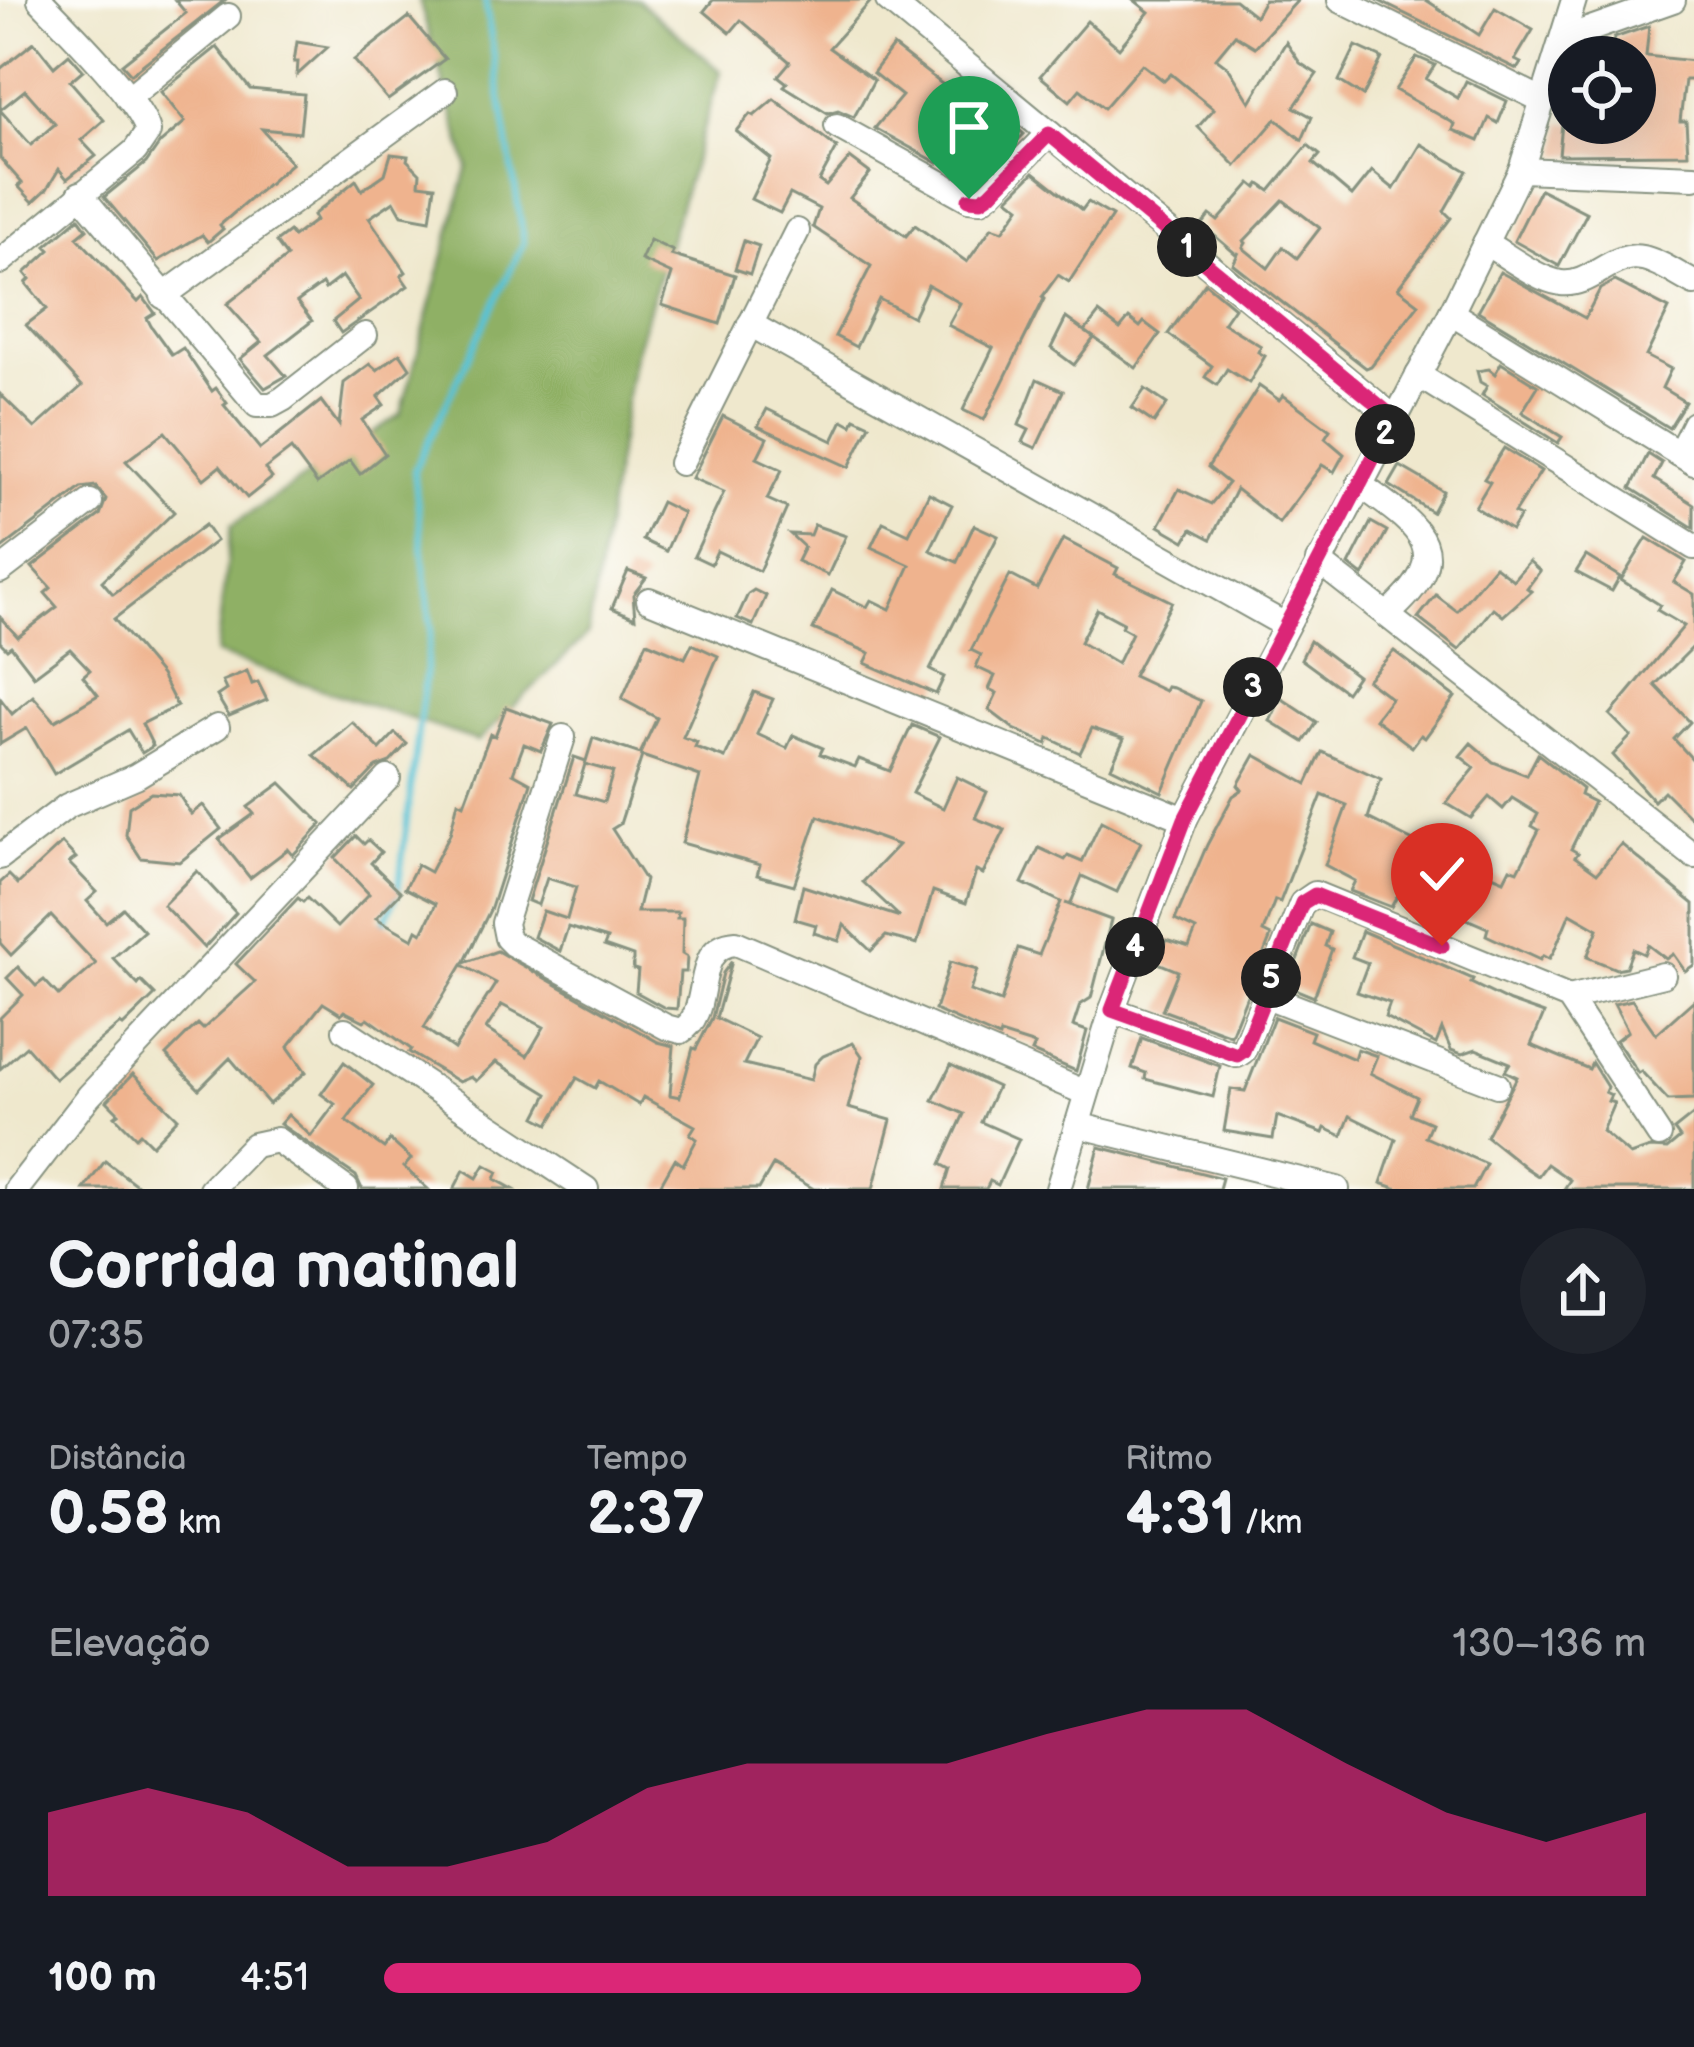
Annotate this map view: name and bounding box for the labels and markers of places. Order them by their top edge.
pin [918,76,1020,199]
pin: 1 [1157,217,1217,277]
pin: 2 [1355,404,1415,464]
pin: 3 [1223,657,1283,717]
pin [1391,823,1493,946]
pin: 4 [1105,917,1165,977]
pin: 5 [1241,948,1301,1008]

